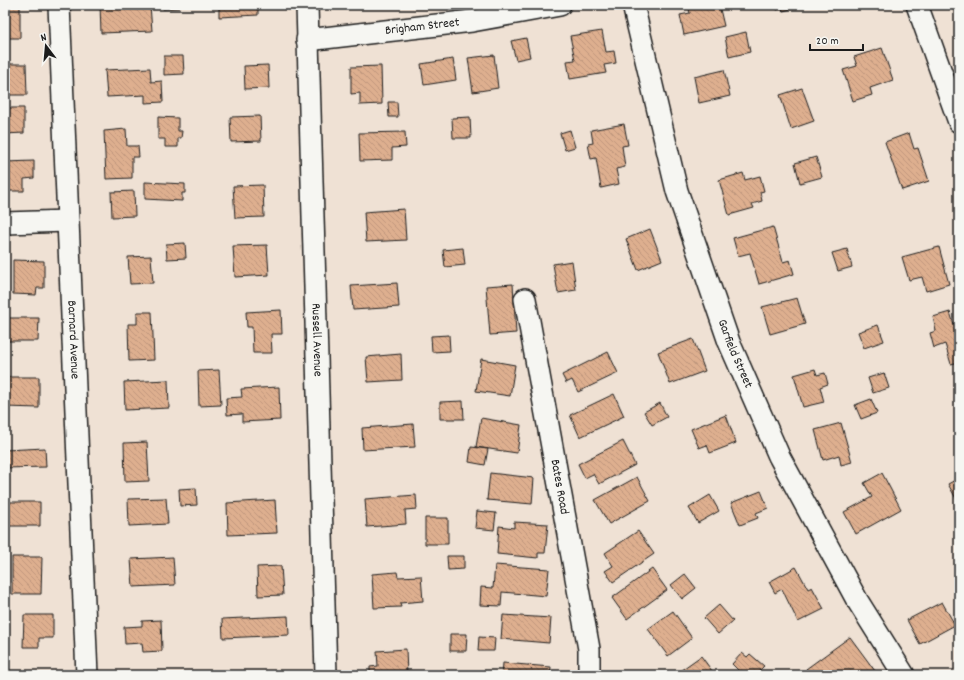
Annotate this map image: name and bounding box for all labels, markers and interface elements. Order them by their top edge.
street label: Brigham Street [384,13,461,40]
north arrow [26,26,66,66]
scale bar [810,26,863,52]
text: N [39,30,49,47]
text: 20 m [816,33,839,50]
street label: Barnard Avenue [62,300,84,380]
street label: Russell Avenue [306,303,327,377]
street label: Garfield Street [712,317,758,392]
street label: Bates Road [545,458,574,516]

